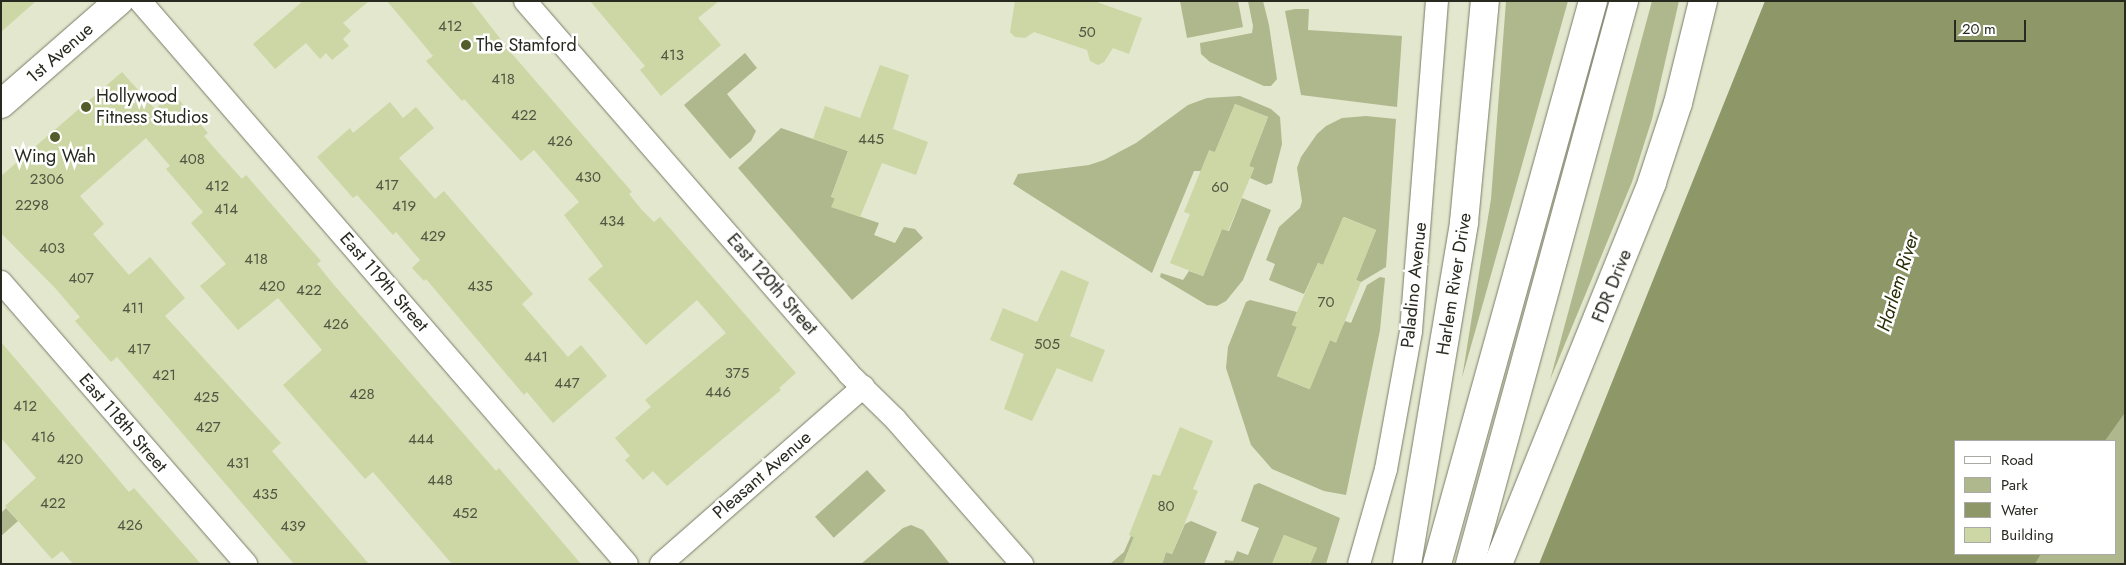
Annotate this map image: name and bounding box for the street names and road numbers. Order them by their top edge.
street label: 1st Avenue [22,18,98,88]
street label: Harlem River Drive [1432,211,1476,357]
street label: Paladino Avenue [1397,221,1431,349]
street label: East 119th Street [335,228,433,336]
street label: East 120th Street [722,229,822,339]
street label: FDR Drive [1588,246,1636,326]
street label: East 118th Street [74,369,172,477]
street label: Pleasant Avenue [708,426,816,524]

